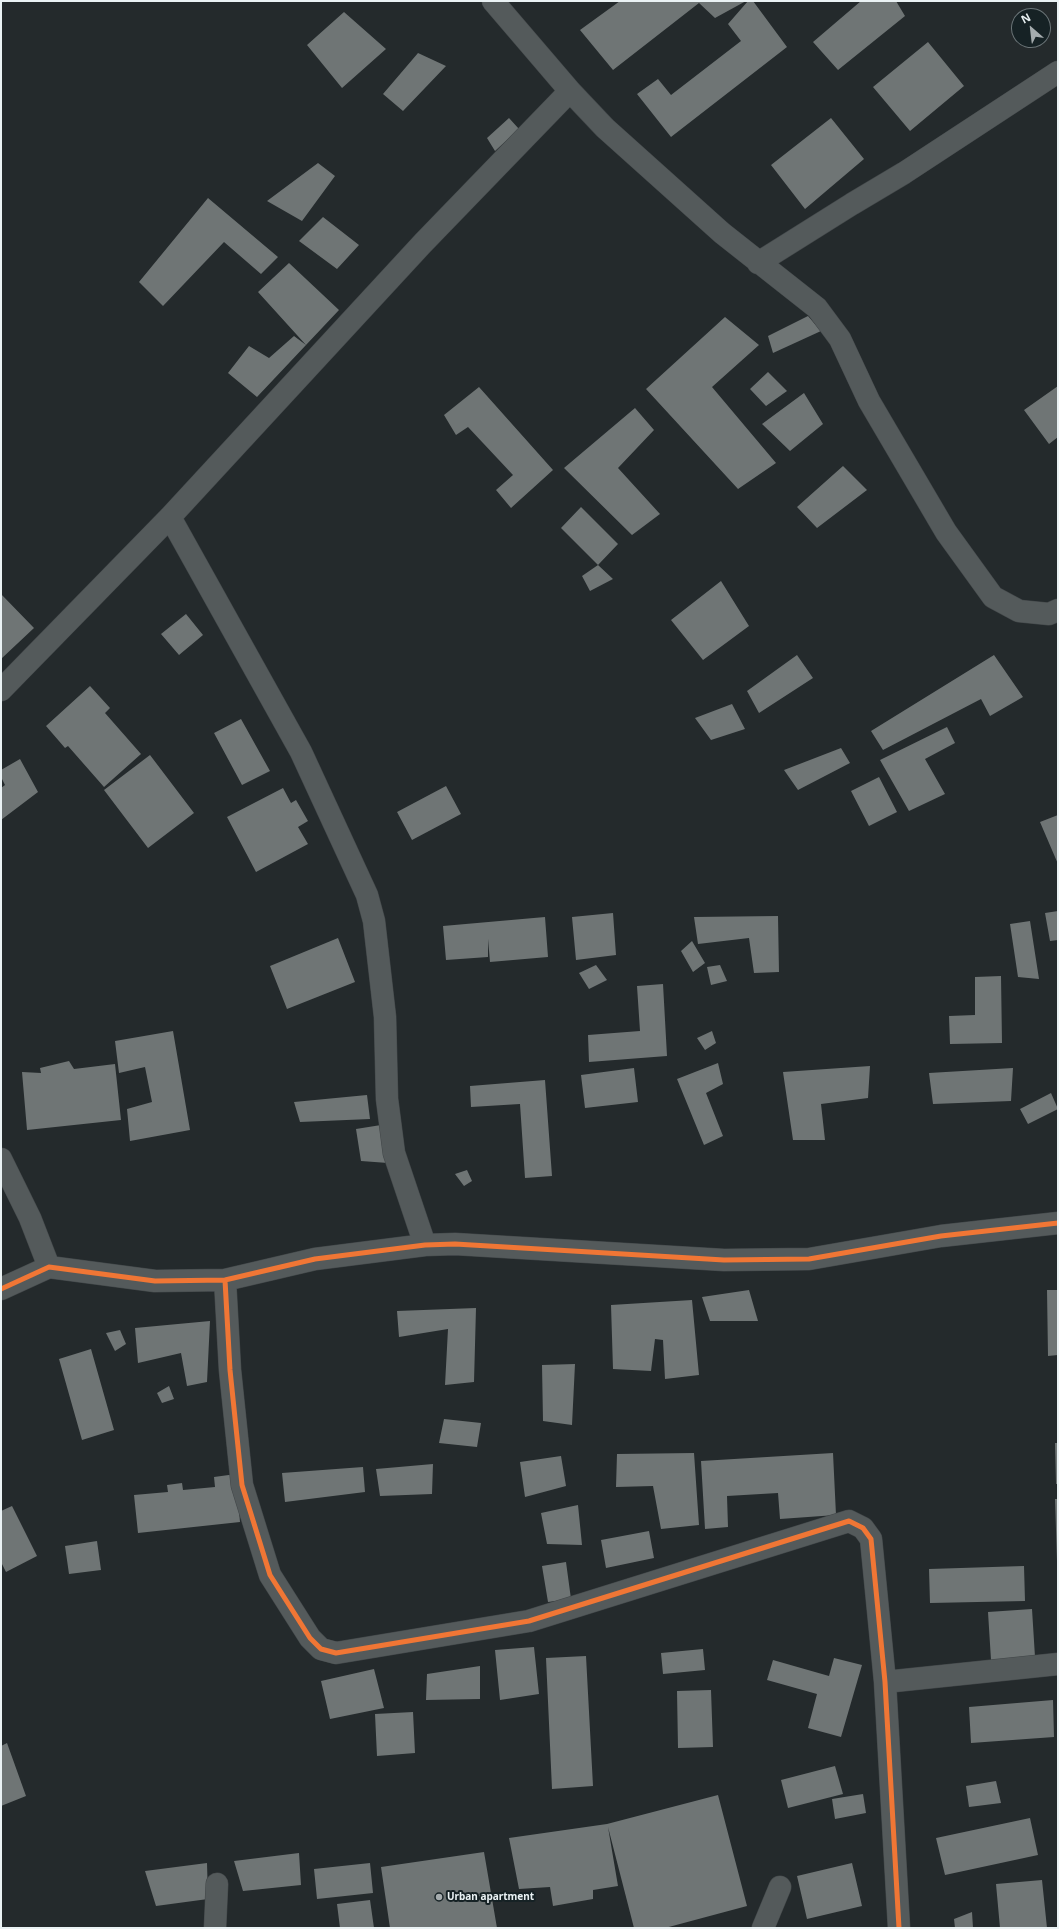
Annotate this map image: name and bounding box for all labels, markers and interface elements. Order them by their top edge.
north arrow [1011,8,1051,48]
text: N [1018,9,1033,27]
place label: Urban apartment [447,1891,534,1903]
marker: Urban apartment [434,1892,444,1902]

